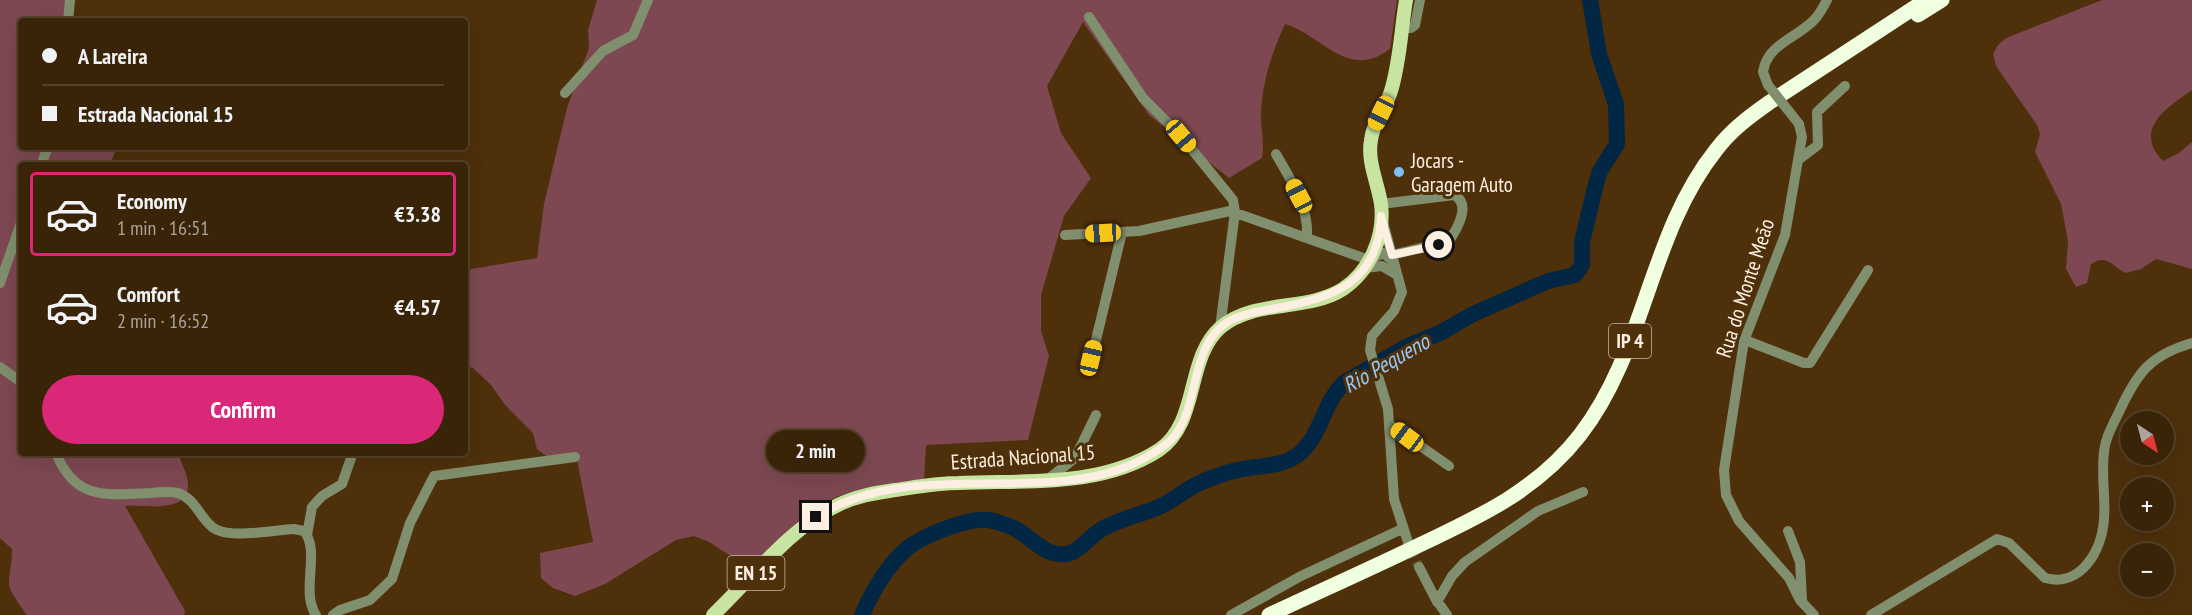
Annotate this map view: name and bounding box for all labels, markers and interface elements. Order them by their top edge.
text: A Lareira [78,42,147,70]
car [1365,93,1397,133]
text: Estrada Nacional 15 [78,100,234,128]
car [1163,116,1199,156]
place label: Jocars - Garagem Auto [1410,147,1513,198]
marker: Jocars - Garagem Auto [1392,165,1406,179]
car [1283,176,1315,216]
icon: car [45,187,99,241]
text: Economy [117,187,187,215]
text: €3.38 [394,200,441,228]
text: 1 min · 16:51 [117,215,209,241]
street label: Rua do Monte Meão [1710,215,1780,361]
car [1085,223,1121,243]
route start [1425,231,1452,258]
icon: car [45,280,99,334]
text: Comfort [117,280,180,308]
text: €4.57 [394,293,441,321]
text: 2 min · 16:52 [117,308,209,334]
road number: IP 4 [1609,324,1651,358]
water label: Rio Pequeno [1338,326,1435,399]
car [1078,338,1104,378]
button: Confirm [42,375,444,444]
north arrow [2120,411,2174,465]
map controls [2120,411,2174,597]
car [1387,419,1427,455]
callout: 2 min [766,430,866,472]
text: 2 min [795,438,836,464]
street label: Estrada Nacional 15 [950,438,1096,476]
button: + [2120,477,2174,531]
route end [802,503,829,530]
button: − [2120,543,2174,597]
road number: EN 15 [728,556,784,590]

